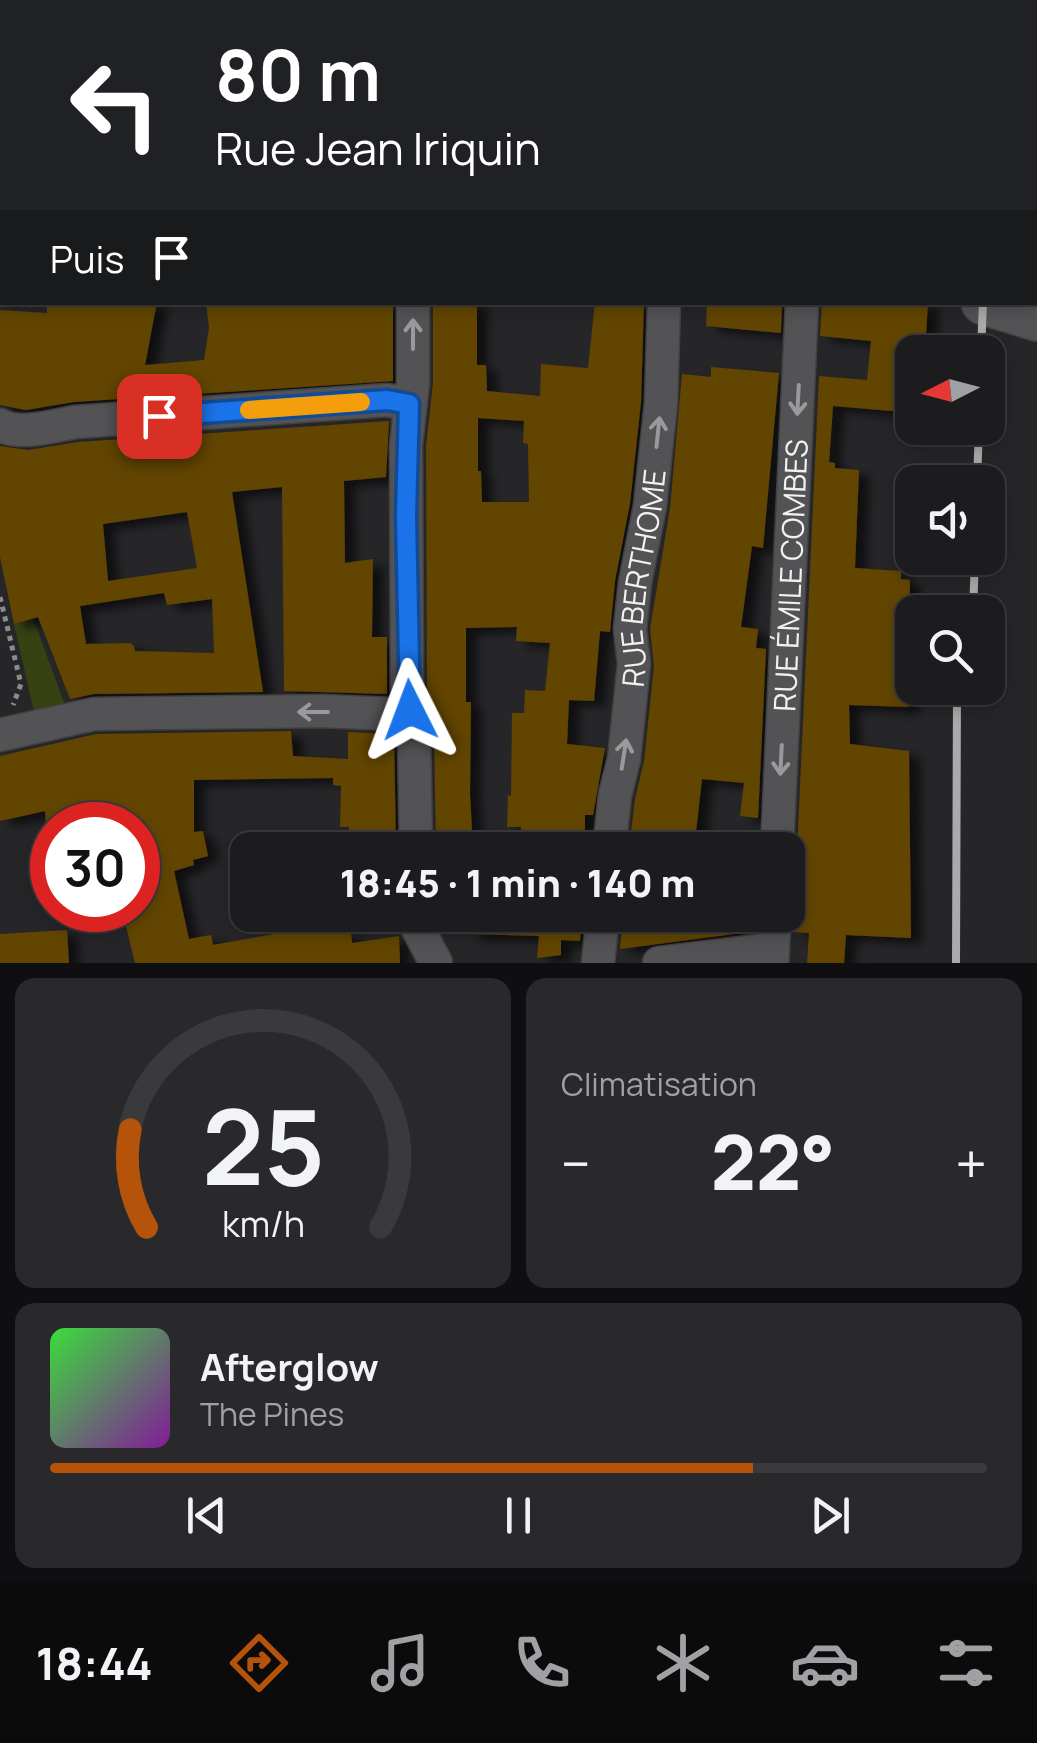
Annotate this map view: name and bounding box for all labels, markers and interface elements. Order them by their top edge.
text: 80 m [215,26,381,122]
icon: left [50,40,180,170]
text: Rue Jean Iriquin [215,117,541,179]
icon: arrive [144,230,199,285]
text: Puis [50,232,124,284]
one-way arrow [404,318,422,350]
north arrow [895,335,1005,445]
map controls [895,335,1005,705]
pin [117,374,202,459]
one-way arrow [788,383,807,415]
icon: arrive [132,389,187,444]
one-way arrow [649,416,668,448]
street label: RUE ÉMILE COMBES [763,438,816,712]
button: sound [895,465,1005,575]
street label: RUE BERTHOME [610,467,674,689]
button: search [895,595,1005,705]
position arrow [358,658,462,762]
one-way arrow [297,702,330,722]
one-way arrow [615,738,633,771]
one-way arrow [772,743,791,775]
speed limit sign: 30 [30,802,160,932]
text: 18:45 · 1 min · 140 m [340,856,695,908]
text: Climatisation [561,1062,757,1106]
text: 25 [202,1074,324,1216]
text: 22° [711,1110,835,1213]
text: − [561,1125,591,1201]
text: + [955,1125,987,1201]
text: km/h [221,1199,305,1248]
text: Afterglow [200,1340,379,1392]
text: The Pines [200,1392,344,1436]
icon: previous [179,1488,234,1543]
icon: pause [491,1488,546,1543]
icon: next [803,1488,858,1543]
icon: directions [224,1628,294,1698]
icon: music [365,1628,435,1698]
icon: phone [507,1628,577,1698]
icon: climate [648,1628,718,1698]
icon: car [790,1628,860,1698]
icon: filters [931,1628,1001,1698]
text: 18:44 [36,1632,153,1694]

